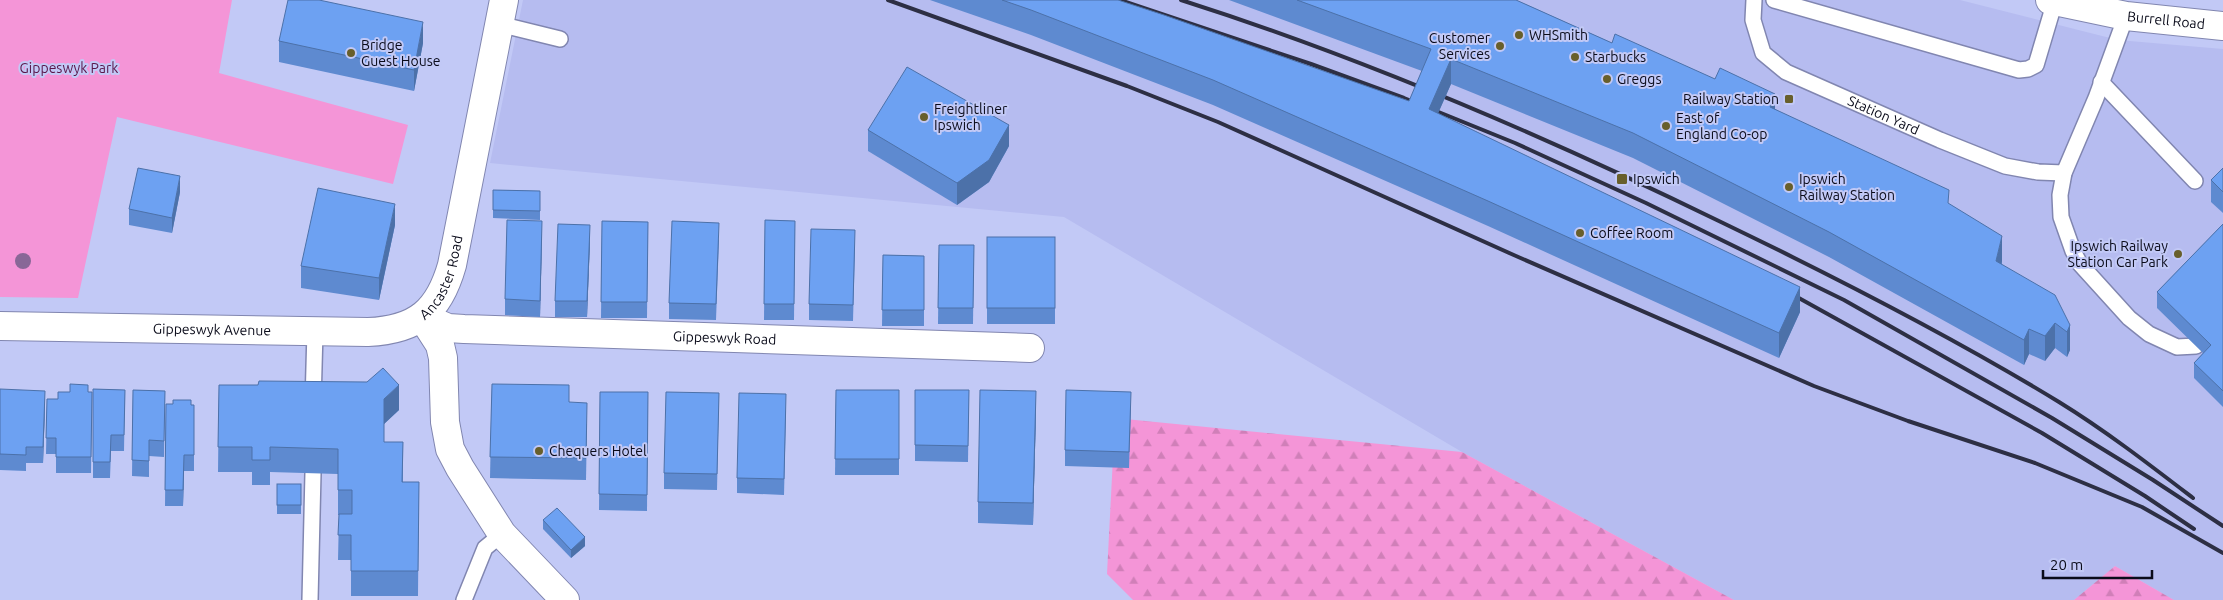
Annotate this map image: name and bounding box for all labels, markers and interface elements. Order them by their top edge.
street label: Burrell Road [2126,8,2206,32]
place label: WHSmith [1529,27,1588,43]
marker: WHSmith [1513,29,1525,41]
place label: Customer Services [1429,30,1491,62]
place label: Bridge Guest House [361,37,441,69]
marker: Customer Services [1494,40,1506,52]
marker: Bridge Guest House [345,47,357,59]
place label: Starbucks [1585,49,1646,65]
marker: Starbucks [1569,51,1581,63]
park label: Gippeswyk Park [20,60,118,76]
place label: Greggs [1617,71,1661,87]
marker: Greggs [1601,73,1613,85]
place label: Railway Station [1683,91,1779,107]
street label: Station Yard [1845,92,1922,138]
marker: Railway Station [1783,93,1795,105]
place label: Freightliner Ipswich [934,101,1008,133]
place label: East of England Co-op [1676,110,1767,142]
marker: Freightliner Ipswich [918,111,930,123]
marker: East of England Co-op [1660,120,1672,132]
place label: Ipswich [1633,171,1680,187]
place label: Ipswich Railway Station [1799,171,1895,203]
marker: Ipswich [1615,172,1629,186]
marker: Ipswich Railway Station [1783,181,1795,193]
place label: Coffee Room [1590,225,1673,241]
marker: Coffee Room [1574,227,1586,239]
street label: Ancaster Road [416,234,466,323]
place label: Ipswich Railway Station Car Park [2068,238,2168,270]
marker: Ipswich Railway Station Car Park [2172,248,2184,260]
street label: Gippeswyk Avenue [153,320,271,338]
street label: Gippeswyk Road [673,328,777,347]
place label: Chequers Hotel [549,443,647,459]
marker: Chequers Hotel [533,445,545,457]
scale bar [2043,548,2152,580]
text: 20 m [2050,556,2083,573]

